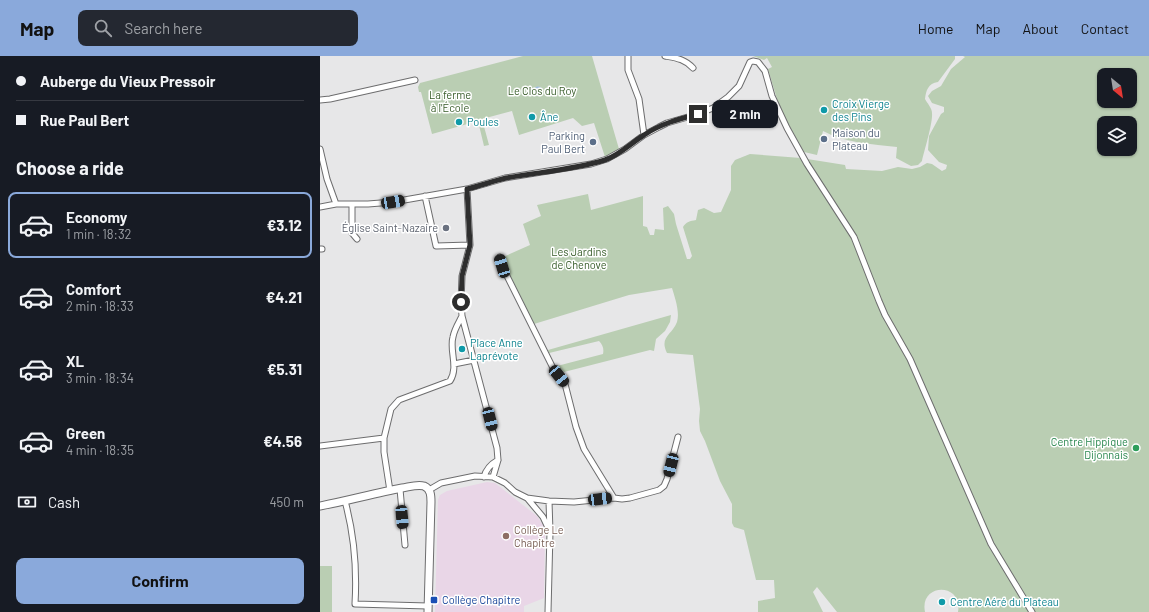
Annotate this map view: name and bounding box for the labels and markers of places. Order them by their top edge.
place label: Croix Vierge des Pins [832,97,890,123]
marker: Croix Vierge des Pins [819,105,829,115]
place label: Âne [540,110,559,123]
marker: Âne [527,112,537,122]
place label: Poules [467,115,499,128]
marker: Poules [454,117,464,127]
place label: Maison du Plateau [832,126,880,152]
place label: Parking Paul Bert [541,129,585,155]
marker: Maison du Plateau [819,134,829,144]
marker: Parking Paul Bert [588,137,598,147]
place label: Église Saint-Nazaire [342,221,438,234]
marker: Église Saint-Nazaire [441,223,451,233]
place label: Place Anne Laprévote [470,336,523,362]
marker: Place Anne Laprévote [457,344,467,354]
place label: Centre Hippique Dijonnais [1051,435,1128,461]
marker: Centre Hippique Dijonnais [1131,443,1141,453]
place label: Collège Le Chapitre [514,523,564,549]
marker: Collège Le Chapitre [501,531,511,541]
place label: Collège Chapitre [442,593,521,606]
marker: Collège Chapitre [429,595,439,605]
place label: Centre Aéré du Plateau [950,595,1059,608]
marker: Centre Aéré du Plateau [937,597,947,607]

